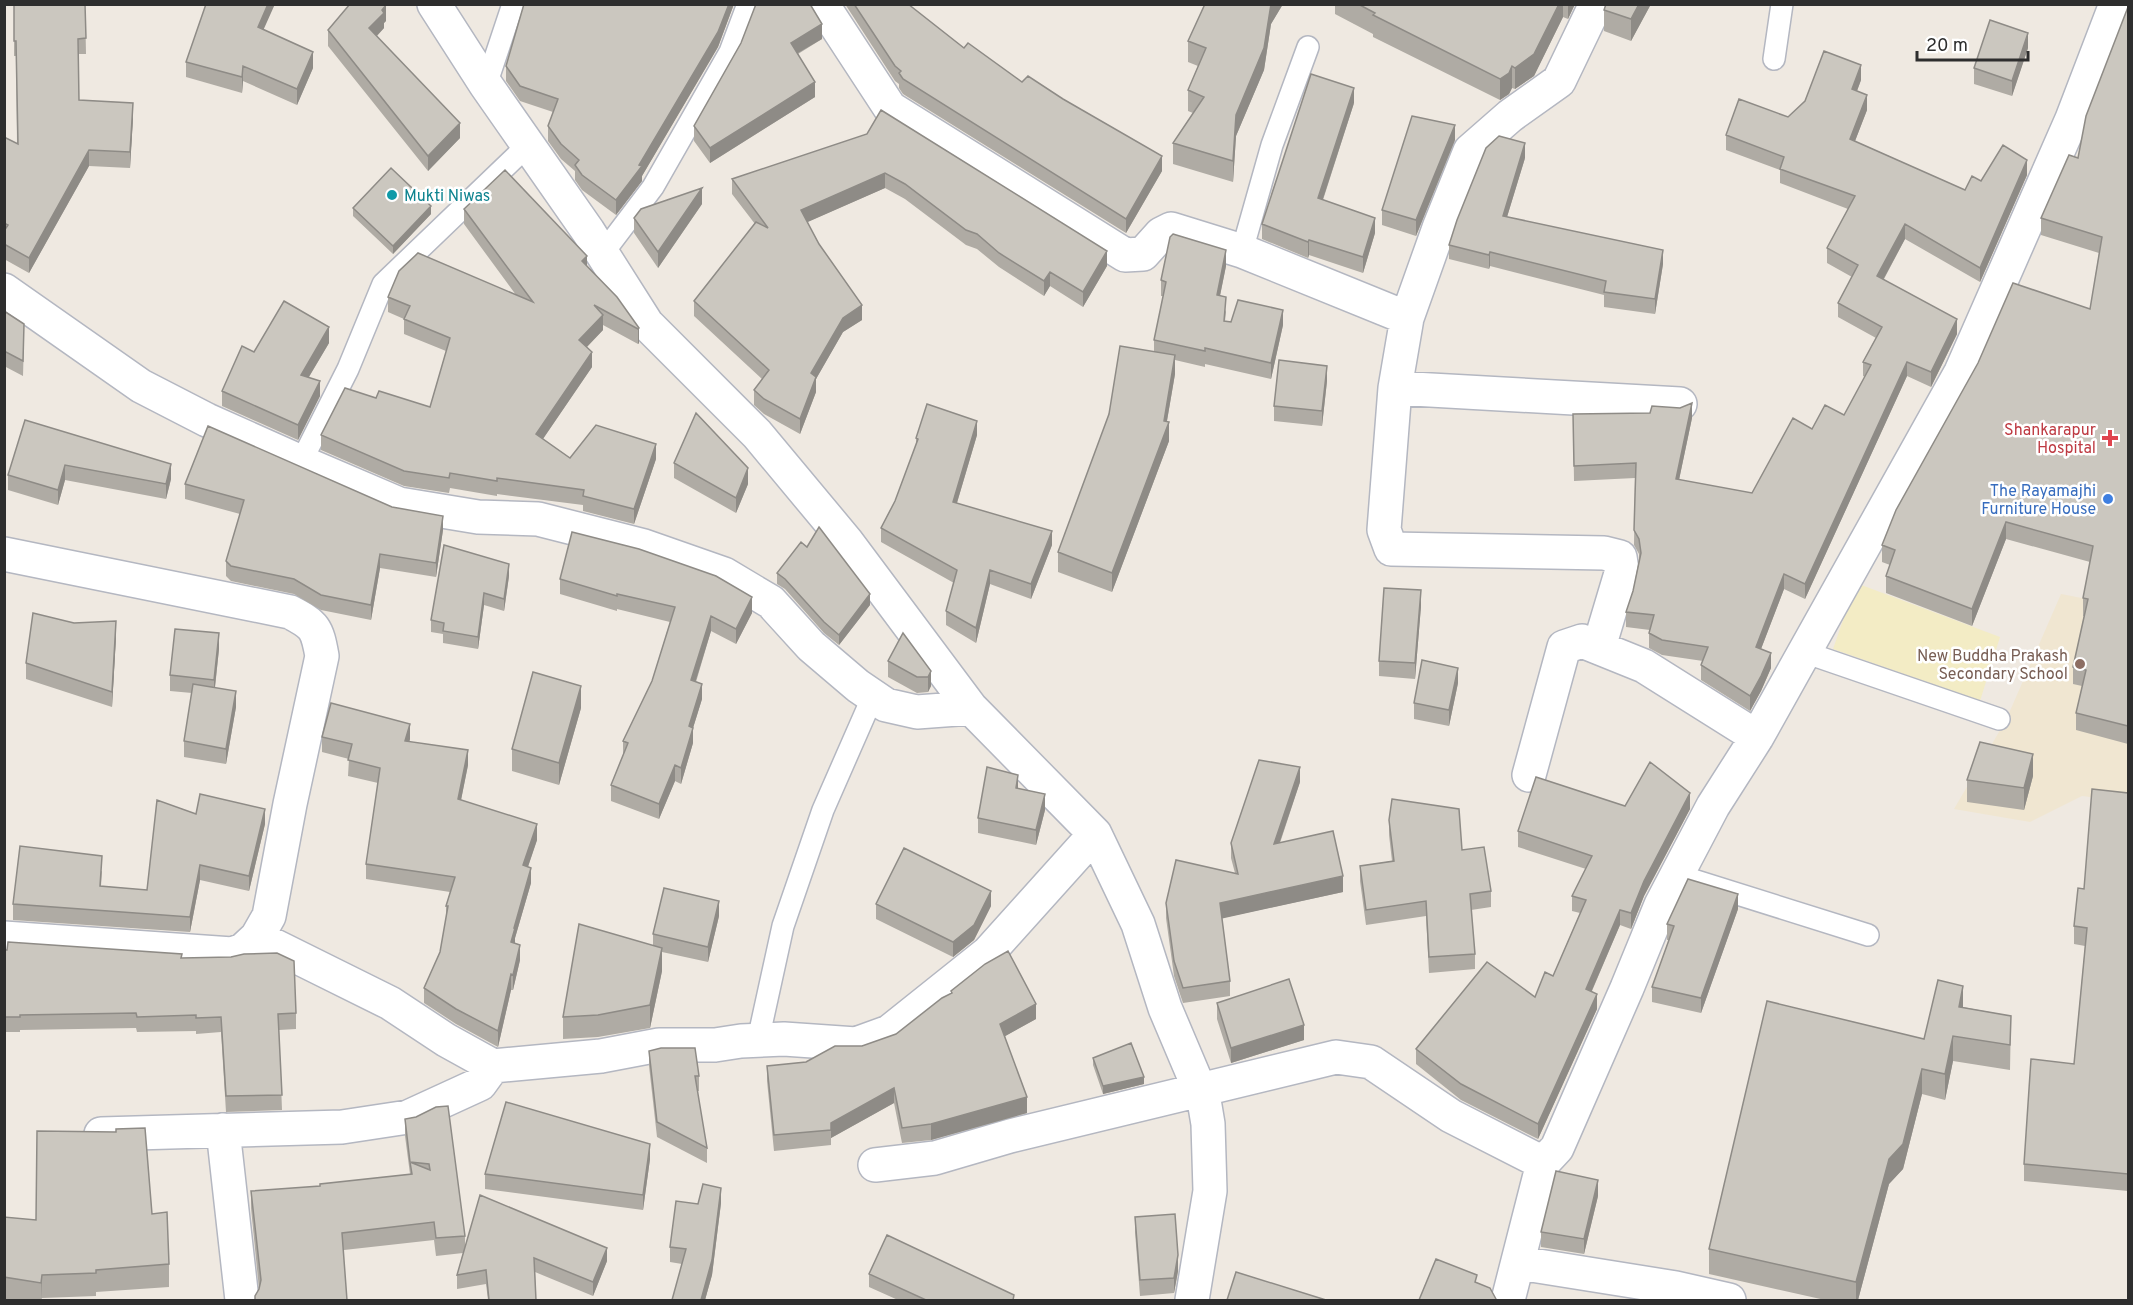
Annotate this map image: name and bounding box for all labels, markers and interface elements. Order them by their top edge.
scale bar [1917,24,2028,62]
text: 20 m [1926,35,1968,58]
place label: Mukti Niwas [404,187,490,207]
marker: Mukti Niwas [385,188,399,202]
place label: Shankarapur Hospital [2004,421,2096,459]
marker: Shankarapur Hospital [2101,429,2119,447]
place label: The Rayamajhi Furniture House [1981,482,2096,520]
marker: The Rayamajhi Furniture House [2101,492,2115,506]
place label: New Buddha Prakash Secondary School [1917,647,2068,685]
marker: New Buddha Prakash Secondary School [2073,657,2087,671]

